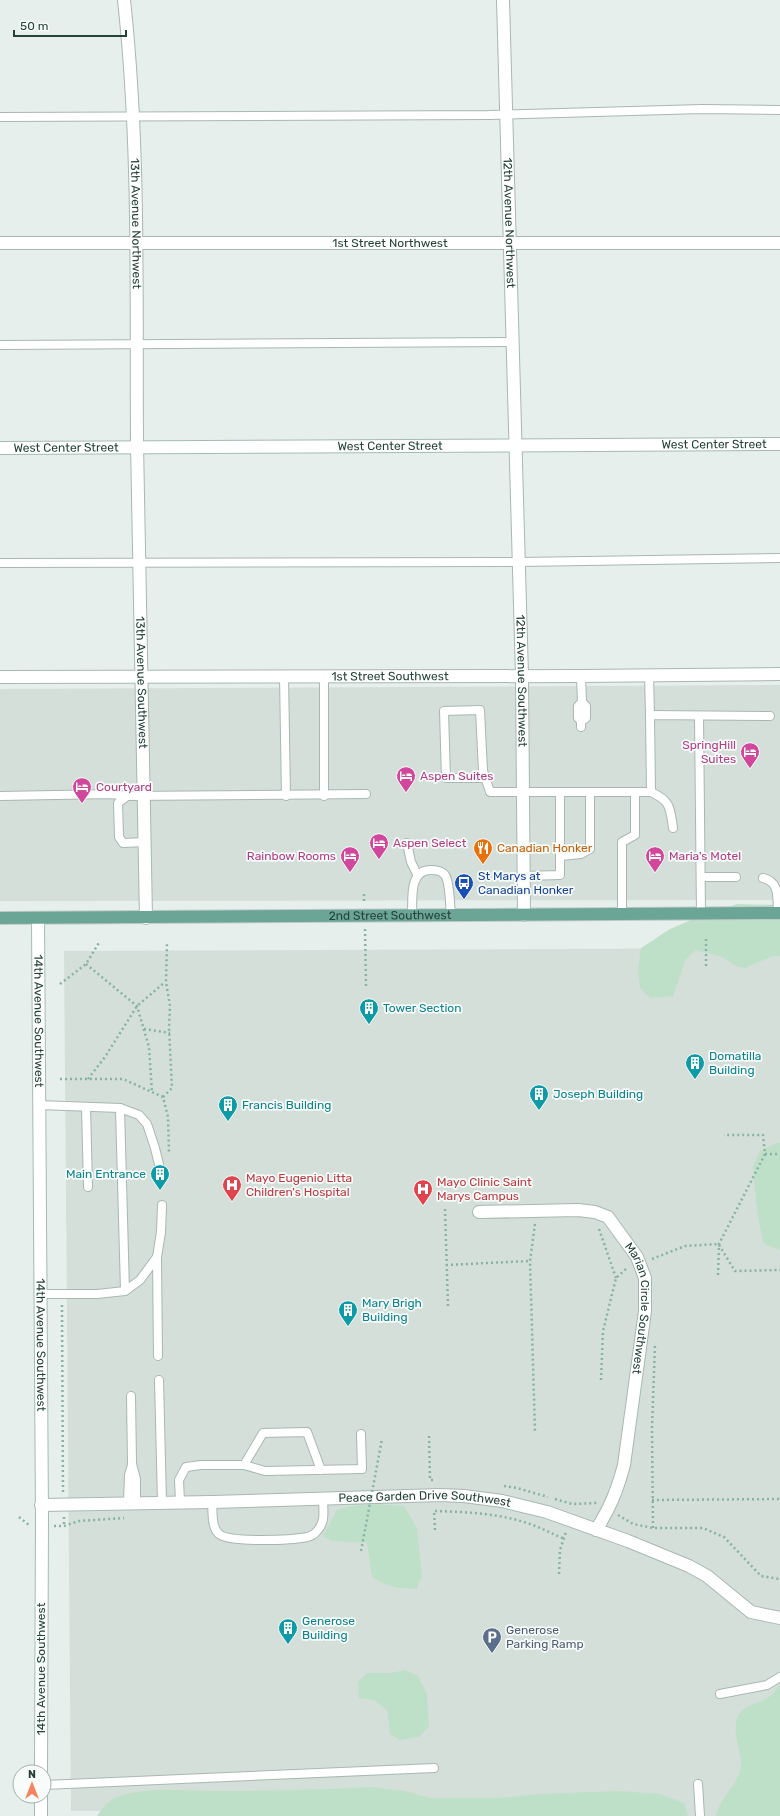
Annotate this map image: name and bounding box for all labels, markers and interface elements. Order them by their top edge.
scale bar [14,12,126,38]
text: 50 m [20,19,48,33]
street label: 12th Avenue Northwest [500,157,518,289]
street label: 13th Avenue Northwest [128,158,144,289]
street label: 1st Street Northwest [332,236,448,250]
street label: West Center Street [661,437,767,452]
street label: West Center Street [337,439,443,453]
street label: West Center Street [13,440,119,455]
street label: 12th Avenue Southwest [513,614,530,747]
street label: 13th Avenue Southwest [133,616,150,749]
street label: 1st Street Southwest [331,669,449,683]
place label: SpringHill Suites [682,738,736,766]
hotel icon: SpringHill Suites [739,741,761,769]
hotel icon: Aspen Suites [395,765,417,793]
place label: Aspen Suites [420,769,493,783]
hotel icon: Courtyard [71,776,93,804]
place label: Courtyard [96,780,152,794]
hotel icon: Aspen Select [368,832,390,860]
place label: Aspen Select [393,836,467,850]
restaurant icon: Canadian Honker [472,837,494,865]
place label: Canadian Honker [497,841,593,855]
hotel icon: Rainbow Rooms [339,845,361,873]
hotel icon: Maria's Motel [644,845,666,873]
place label: Rainbow Rooms [247,849,336,863]
place label: Maria's Motel [669,849,741,863]
place label: St Marys at Canadian Honker [478,869,574,897]
bus stop icon: St Marys at Canadian Honker [453,872,475,900]
street label: 2nd Street Southwest [329,908,452,923]
street label: 14th Avenue Southwest [31,955,46,1088]
building icon: Tower Section [358,997,380,1025]
place label: Tower Section [383,1001,462,1015]
place label: Domatilla Building [709,1049,761,1077]
building icon: Domatilla Building [684,1052,706,1080]
building icon: Joseph Building [528,1083,550,1111]
place label: Joseph Building [553,1087,643,1101]
building icon: Francis Building [217,1094,239,1122]
place label: Francis Building [242,1098,331,1112]
building icon: Main Entrance [149,1163,171,1191]
place label: Main Entrance [66,1167,146,1181]
place label: Mayo Eugenio Litta Children's Hospital [246,1171,352,1199]
hospital icon: Mayo Eugenio Litta Children's Hospital [221,1174,243,1202]
place label: Mayo Clinic Saint Marys Campus [437,1175,532,1203]
hospital icon: Mayo Clinic Saint Marys Campus [412,1178,434,1206]
street label: Marian Circle Southwest [622,1240,652,1376]
street label: 14th Avenue Southwest [33,1279,48,1412]
place label: Mary Brigh Building [362,1296,422,1324]
building icon: Mary Brigh Building [337,1299,359,1327]
street label: Peace Garden Drive Southwest [338,1488,513,1510]
street label: 14th Avenue Southwest [34,1602,48,1735]
place label: Generose Building [302,1614,355,1642]
building icon: Generose Building [277,1617,299,1645]
place label: Generose Parking Ramp [506,1623,584,1651]
parking icon: Generose Parking Ramp [481,1626,503,1654]
north arrow [12,1764,52,1804]
text: N [28,1768,36,1781]

